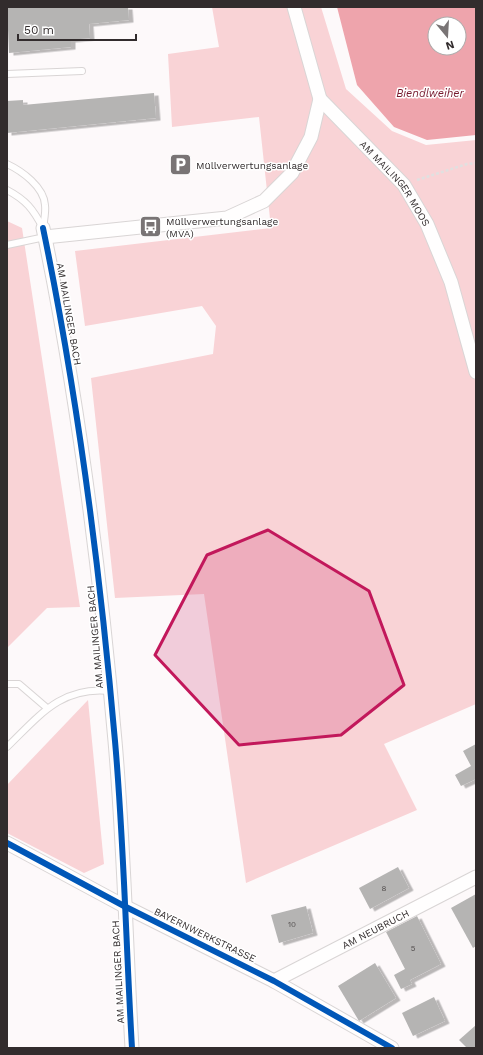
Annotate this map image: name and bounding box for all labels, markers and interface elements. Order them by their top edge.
scale bar [18,16,136,42]
north arrow [427,16,467,56]
text: 50 m [24,23,54,37]
text: N [444,38,456,52]
water label: Biendlweiher [396,87,465,100]
street label: AM MAILINGER MOOS [358,138,432,228]
parking icon: Müllverwertungsanlage [168,152,194,178]
place label: Müllverwertungsanlage [196,160,308,171]
bus stop icon: Müllverwertungsanlage (MVA) [137,214,163,240]
place label: Müllverwertungsanlage (MVA) [166,216,278,239]
street label: AM MAILINGER BACH [55,262,83,366]
street label: AM MAILINGER BACH [85,585,105,689]
house number: 8 [382,884,387,893]
street label: BAYERNWERKSTRASSE [152,906,258,964]
street label: AM NEUBRUCH [340,907,411,951]
street label: AM MAILINGER BACH [110,920,126,1024]
house number: 10 [288,920,296,929]
house number: 5 [411,944,416,953]

